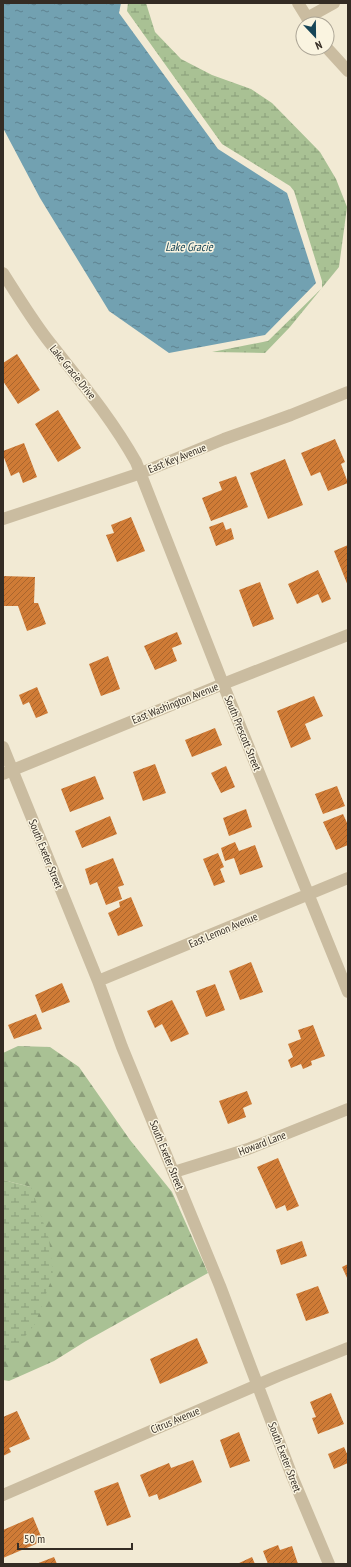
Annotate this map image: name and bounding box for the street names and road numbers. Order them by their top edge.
street label: Lake Gracie Drive [47,342,99,402]
street label: East Key Avenue [146,440,208,476]
street label: East Washington Avenue [130,679,221,727]
street label: South Prescott Street [222,693,264,773]
street label: South Exeter Street [26,817,66,891]
street label: East Lemon Avenue [186,909,260,951]
street label: South Exeter Street [147,1118,187,1192]
street label: Howard Lane [236,1127,288,1158]
street label: Citrus Avenue [148,1403,202,1437]
street label: South Exeter Street [265,1420,305,1494]

